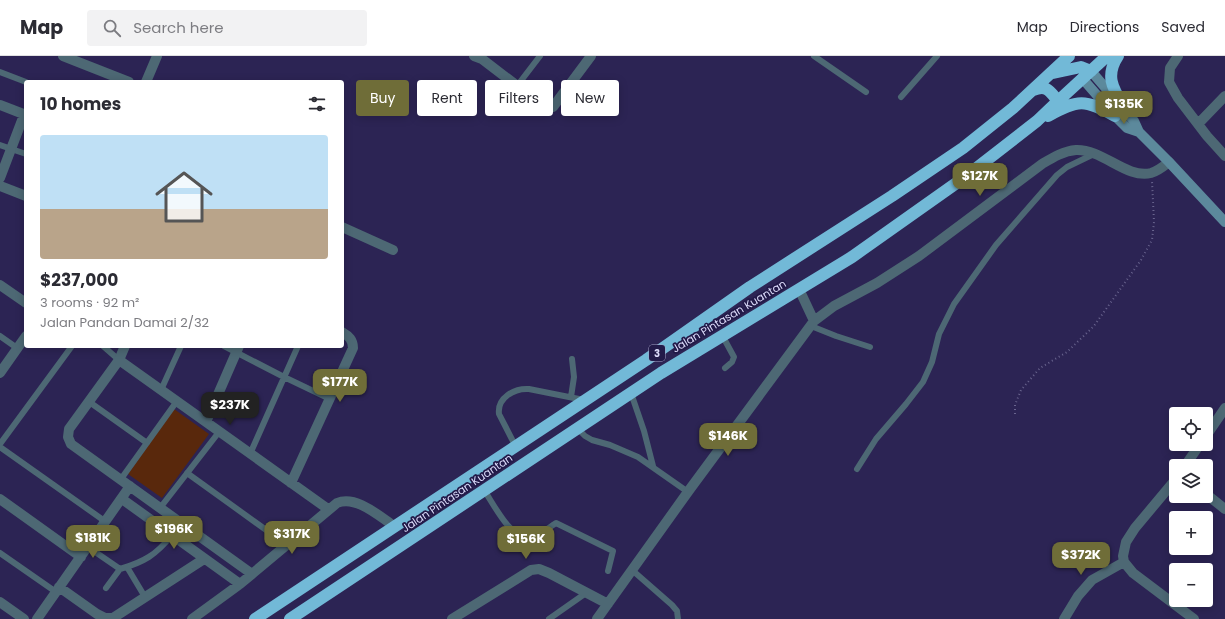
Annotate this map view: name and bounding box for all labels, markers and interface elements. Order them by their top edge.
search box [87,10,367,46]
text: Map [20,14,63,41]
icon: search [101,17,123,39]
text: Search here [133,17,224,38]
text: Map [1017,17,1048,37]
text: Directions [1070,17,1139,37]
text: Saved [1161,17,1205,37]
chip: Buy [356,80,409,116]
chip: Rent [417,80,477,116]
chip: Filters [485,80,553,116]
chip: New [561,80,619,116]
pin: $135K [1096,91,1152,125]
text: 10 homes [40,92,121,116]
icon: filters [306,93,328,115]
text: $135K [1105,94,1143,113]
icon: home [148,161,220,233]
pin: $127K [952,163,1008,197]
text: $127K [962,166,998,185]
text: $237,000 [40,268,118,292]
street label: Jalan Pintasan Kuantan [669,275,789,357]
text: 3 rooms · 92 m² [40,293,139,312]
text: Jalan Pandan Damai 2/32 [40,313,209,332]
road number: 3 [649,345,665,361]
pin: $177K [312,369,368,403]
text: $177K [322,372,358,391]
pin: $237K [202,392,258,426]
text: $237K [210,395,250,414]
map controls [1169,407,1213,607]
button: locate [1169,407,1213,451]
pin: $146K [700,423,756,457]
text: $146K [708,426,748,445]
street label: Jalan Pintasan Kuantan [398,450,516,536]
button: layers [1169,459,1213,503]
button: + [1169,511,1213,555]
pin: $196K [146,516,202,550]
text: $196K [155,519,193,538]
pin: $317K [264,521,320,555]
text: $317K [273,524,311,543]
pin: $181K [65,525,121,559]
pin: $156K [498,526,554,560]
text: $181K [75,528,111,547]
text: $156K [506,529,546,548]
pin: $372K [1053,542,1109,576]
text: $372K [1061,545,1101,564]
button: − [1169,563,1213,607]

